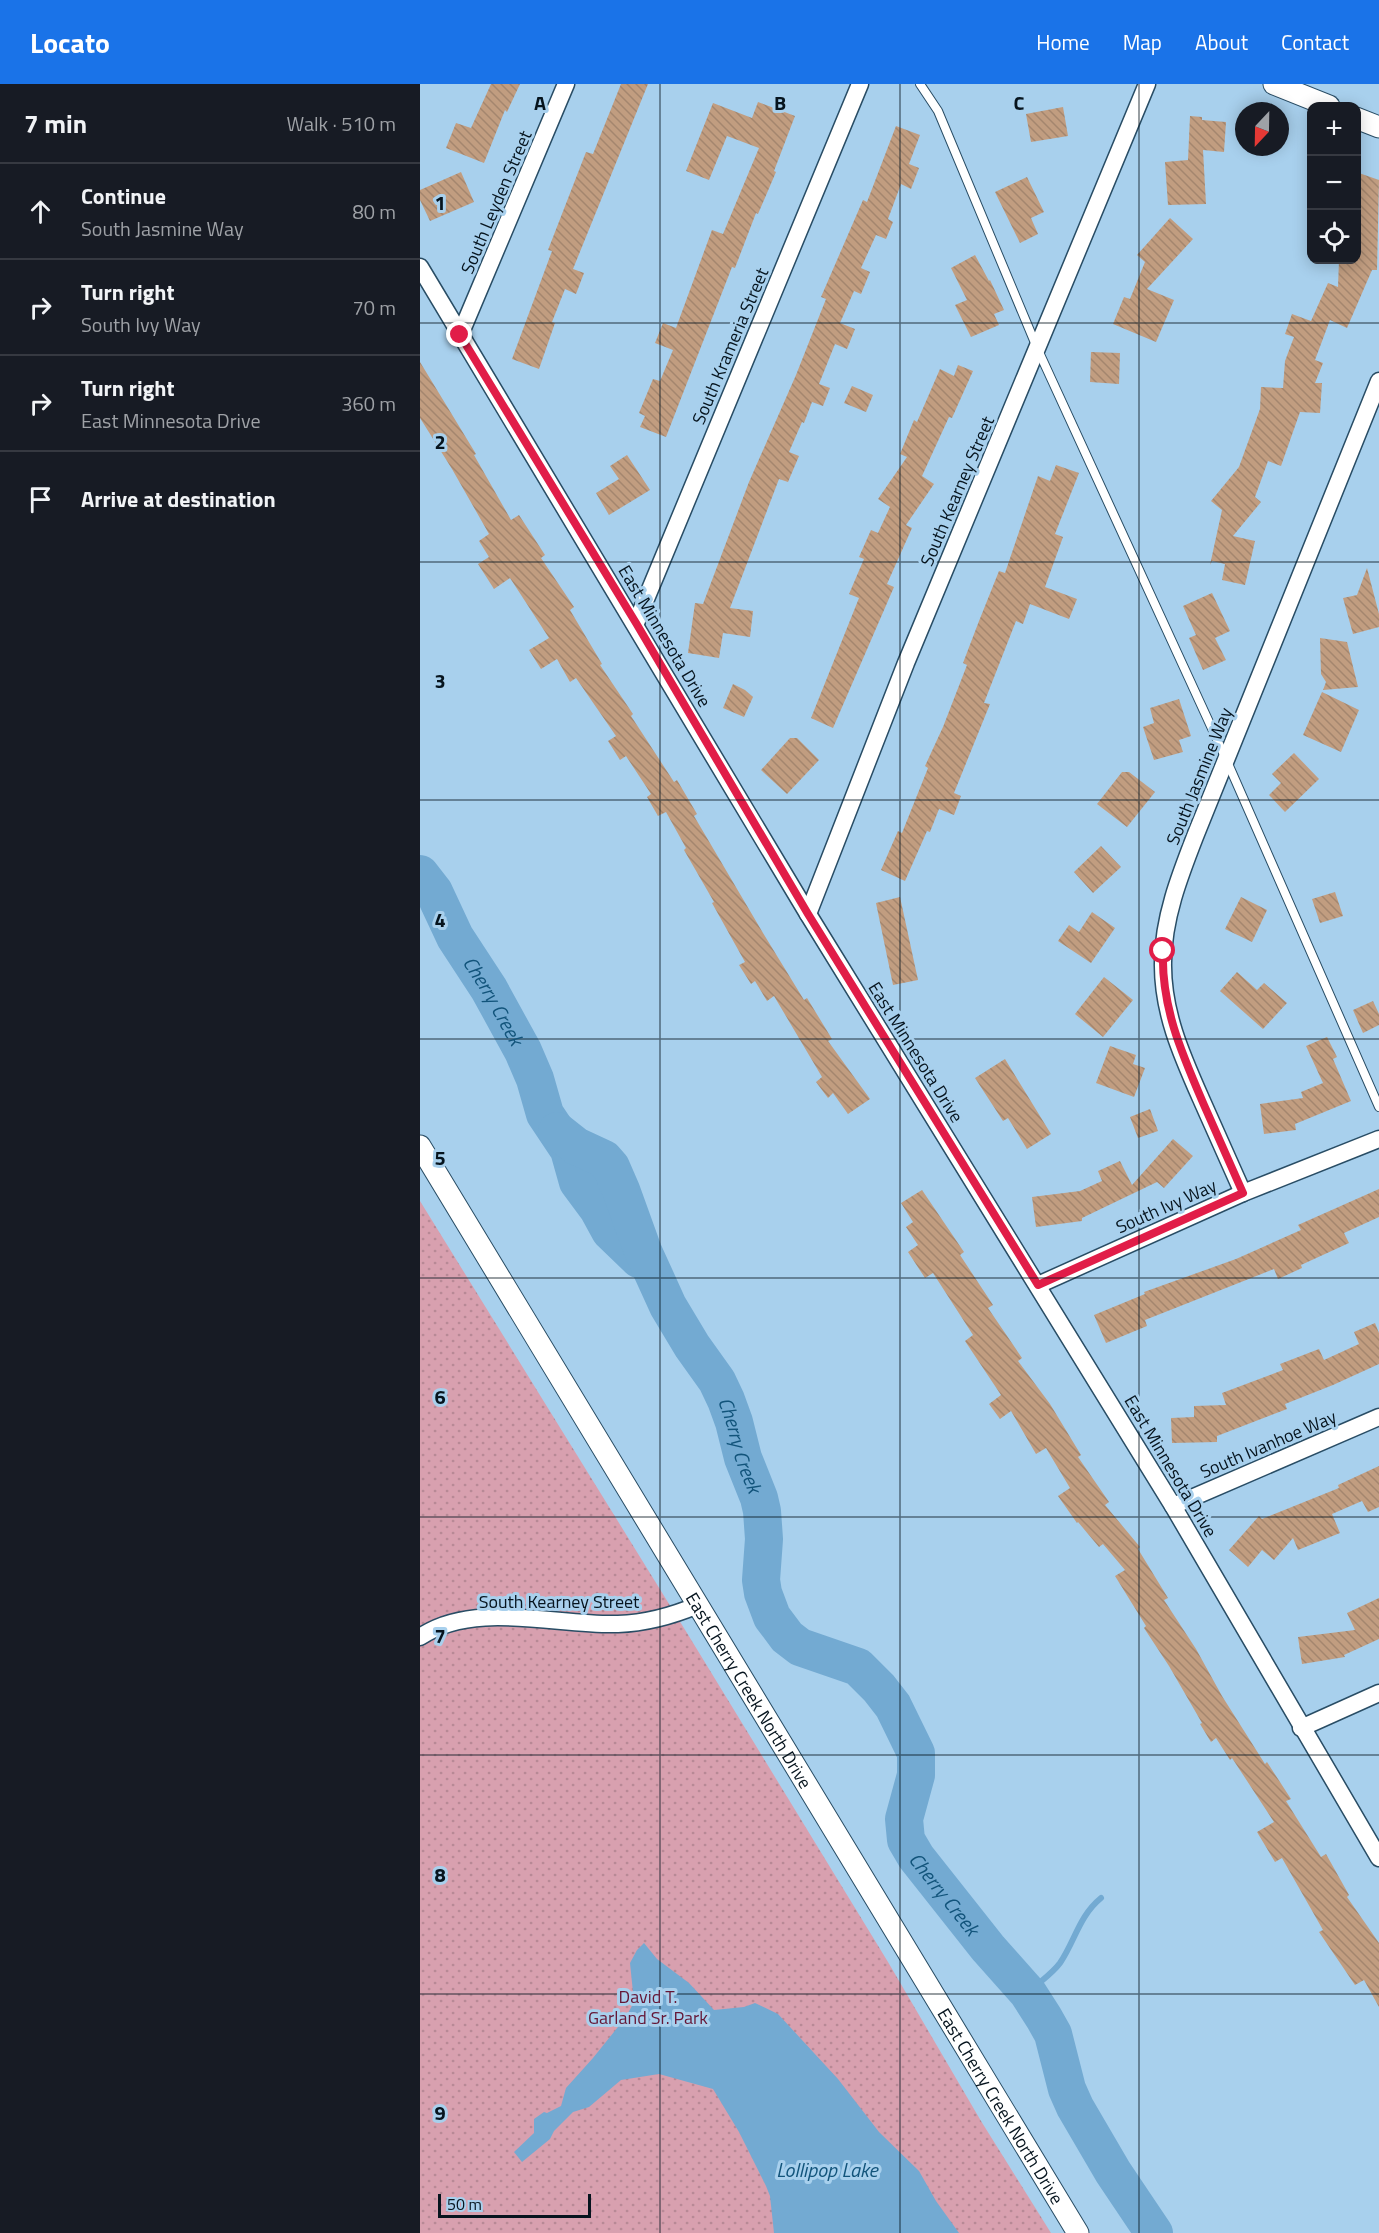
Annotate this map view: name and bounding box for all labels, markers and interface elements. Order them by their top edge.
text: Locato [30,21,110,64]
text: Home [1036,26,1090,58]
text: Map [1123,26,1162,58]
text: About [1195,26,1248,58]
text: Contact [1281,26,1349,58]
text: A [534,87,546,118]
text: B [774,87,786,118]
text: C [1014,87,1025,118]
north arrow [1235,102,1289,156]
map controls [1307,102,1361,264]
button: + [1307,102,1361,156]
text: 7 min [24,104,87,143]
text: Walk · 510 m [287,108,396,139]
street label: South Leyden Street [454,126,539,278]
button: − [1307,156,1361,210]
text: Continue [81,179,166,213]
text: 1 [434,187,446,218]
icon: ahead [24,195,57,228]
text: 80 m [352,196,396,227]
button: locate [1307,210,1361,264]
text: South Jasmine Way [81,213,244,244]
street label: South Krameria Street [685,263,775,429]
text: Turn right [81,275,175,309]
icon: right [24,291,57,324]
text: 70 m [352,292,396,323]
text: South Ivy Way [81,309,201,340]
route end [446,321,472,347]
text: Turn right [81,371,175,405]
icon: right [24,387,57,420]
text: 360 m [341,388,396,419]
text: East Minnesota Drive [81,405,261,436]
street label: South Kearney Street [913,411,1001,570]
text: 2 [434,426,446,457]
text: Arrive at destination [81,482,276,516]
icon: arrive [24,483,57,516]
street label: East Minnesota Drive [612,560,718,712]
text: 3 [434,665,446,696]
street label: South Jasmine Way [1159,703,1239,849]
text: 4 [434,904,446,935]
route start [1149,937,1175,963]
water label: Cherry Creek [456,949,533,1053]
street label: East Minnesota Drive [862,976,970,1128]
text: 5 [434,1142,446,1173]
street label: South Ivy Way [1111,1172,1221,1240]
text: 6 [434,1381,446,1412]
street label: East Minnesota Drive [1118,1390,1224,1542]
water label: Cherry Creek [711,1393,772,1499]
street label: South Ivanhoe Way [1196,1403,1341,1485]
street label: East Cherry Creek North Drive [680,1587,819,1793]
street label: South Kearney Street [479,1588,640,1615]
text: 7 [434,1620,446,1651]
water label: Cherry Creek [902,1845,989,1943]
text: 8 [434,1859,446,1890]
park label: David T. Garland Sr. Park [588,1983,708,2031]
street label: East Cherry Creek North Drive [931,2003,1071,2209]
text: 9 [434,2097,446,2128]
water label: Lollipop Lake [776,2154,880,2185]
scale bar [438,2191,591,2218]
text: 50 m [447,2192,482,2216]

